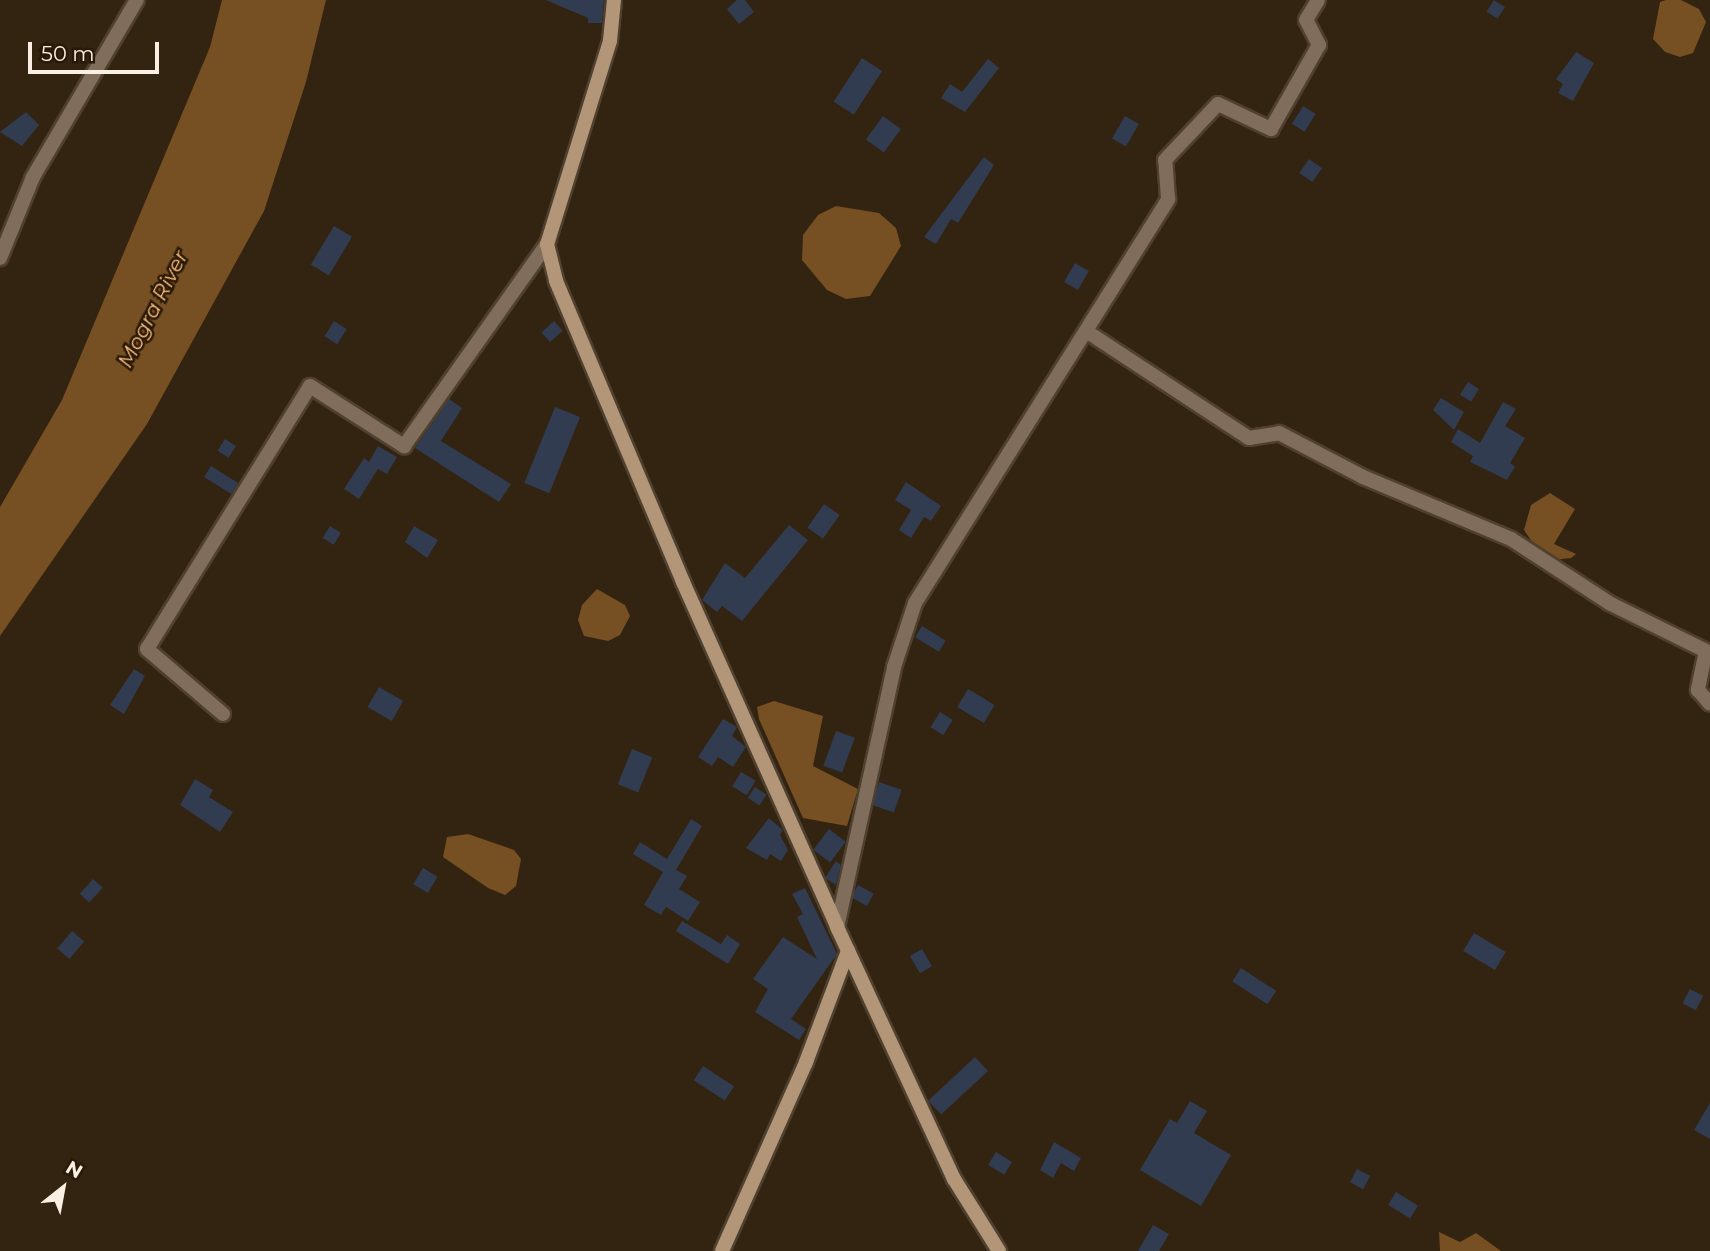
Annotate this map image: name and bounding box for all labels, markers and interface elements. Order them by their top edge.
scale bar [32,28,163,72]
text: 50 m [41,41,95,66]
water label: Mogra River [113,246,193,372]
north arrow [28,1153,98,1223]
text: N [62,1156,87,1183]

